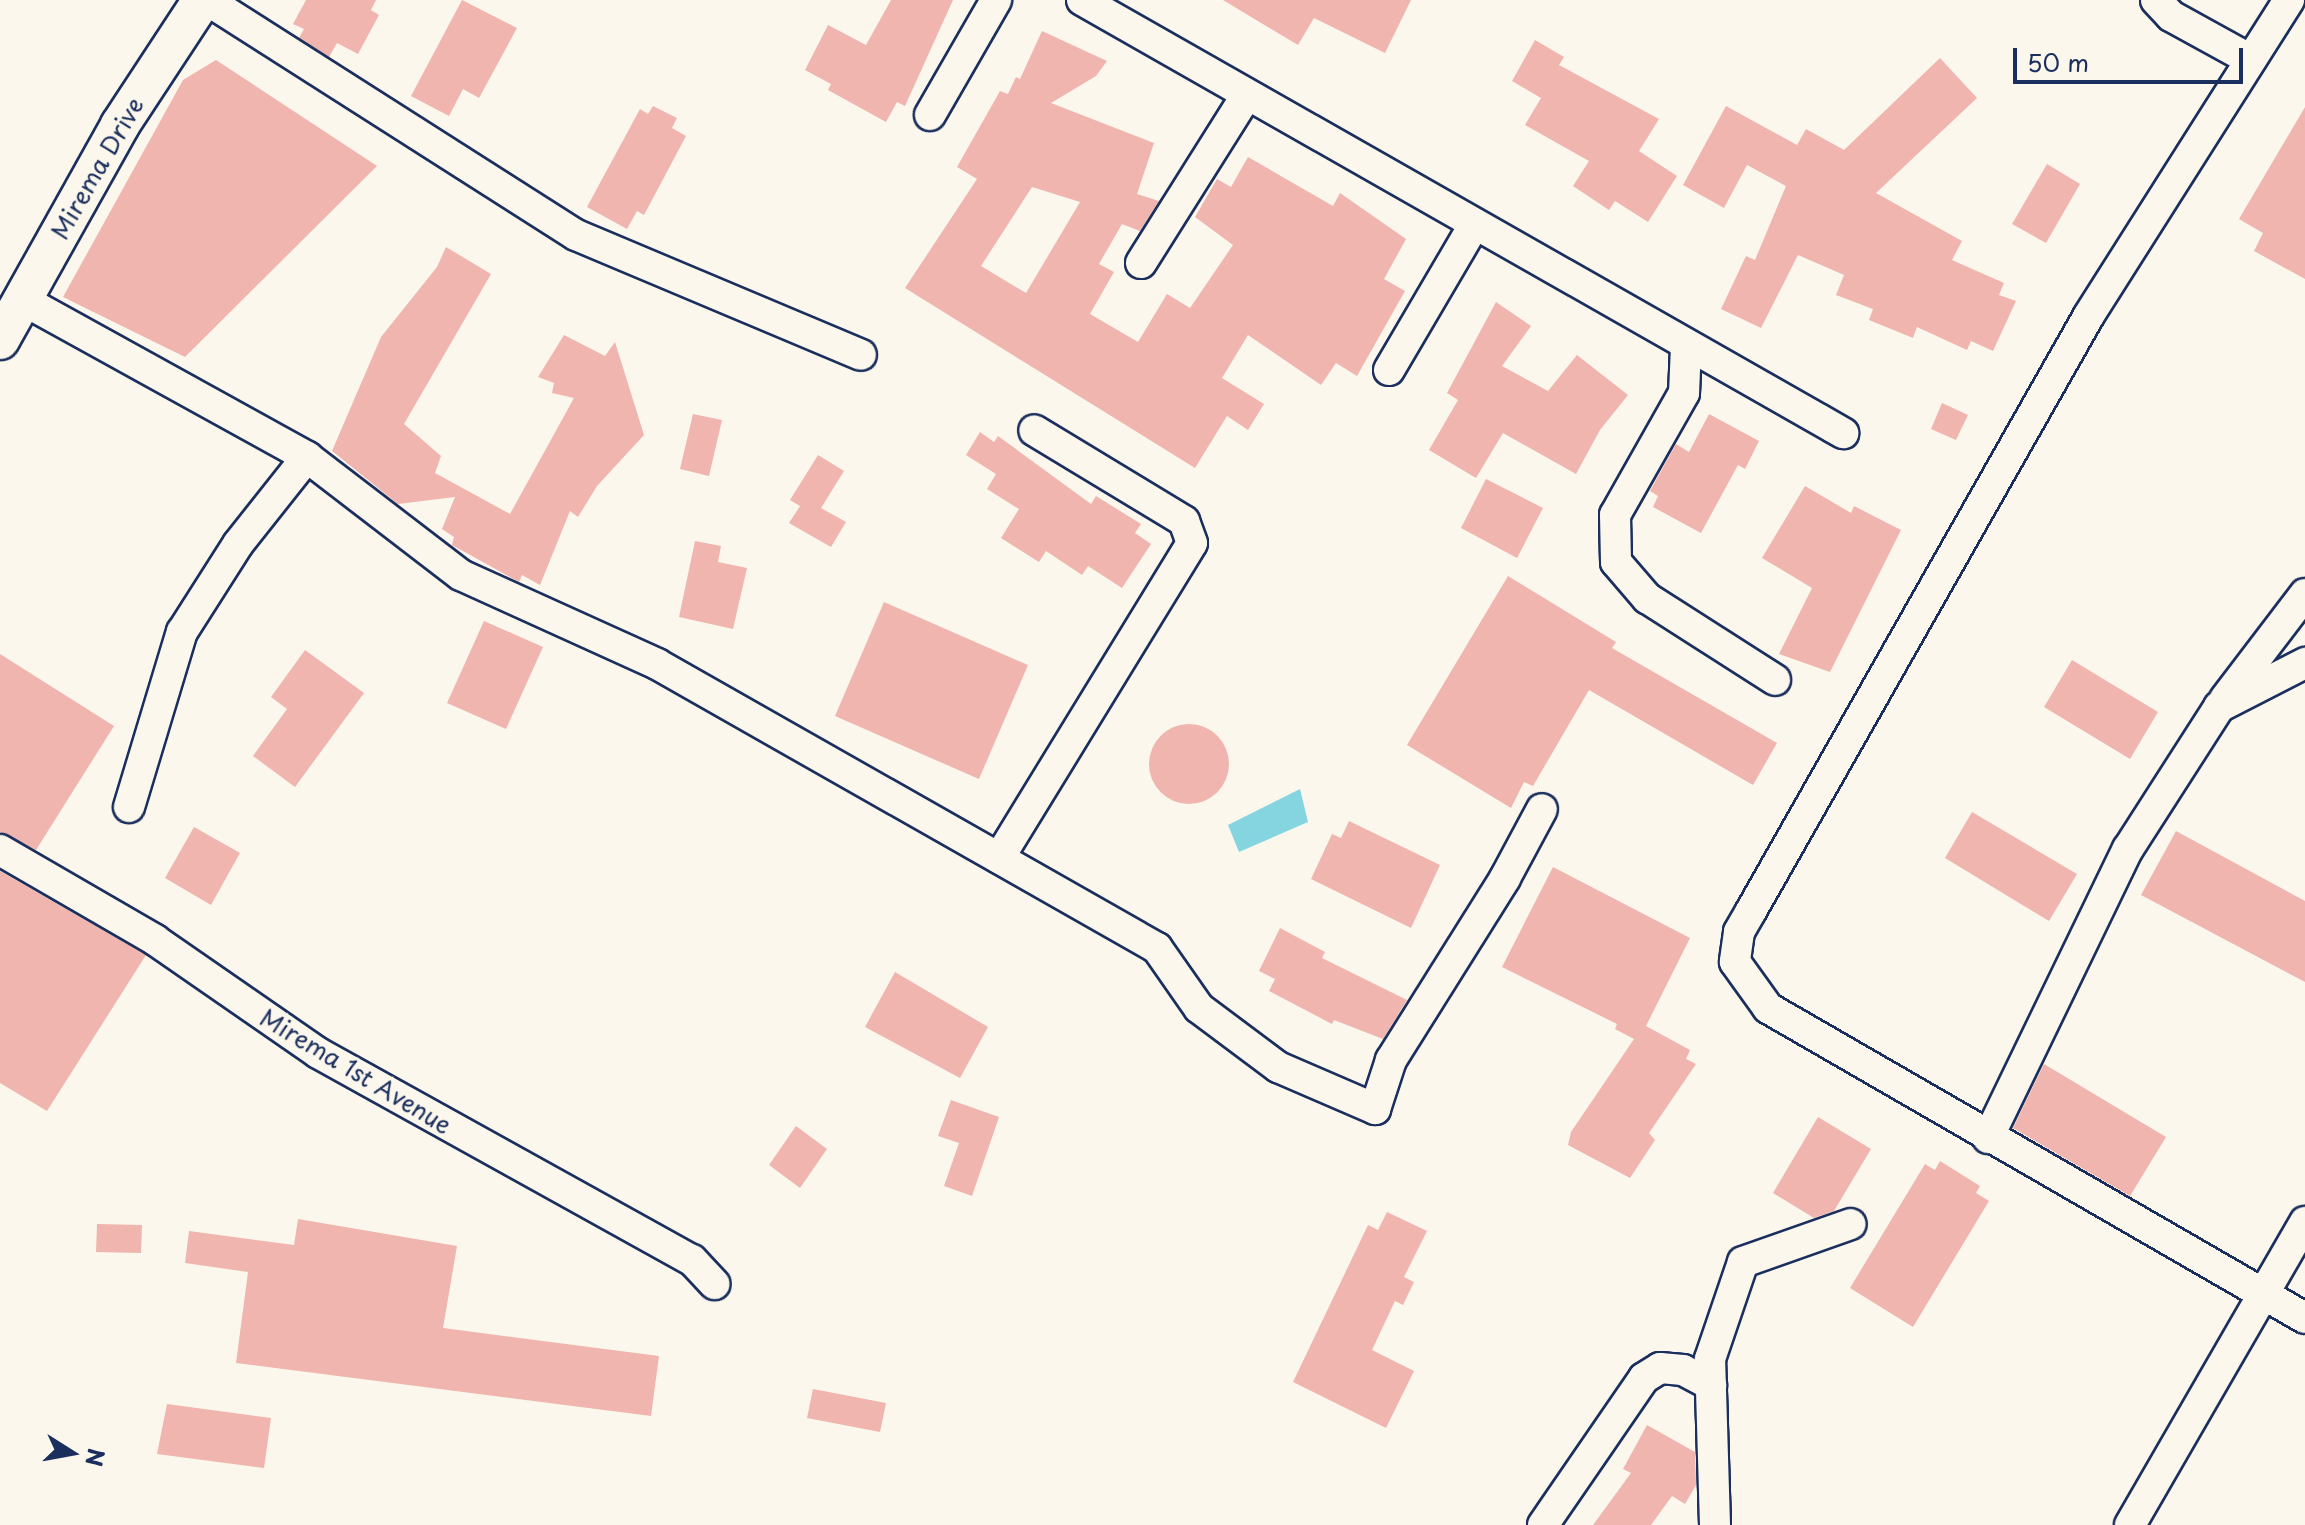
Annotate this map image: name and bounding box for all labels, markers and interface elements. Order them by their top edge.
scale bar [2017,32,2247,82]
text: 50 m [2027,44,2089,80]
street label: Mirema Drive [45,92,149,244]
street label: Mirema 1st Avenue [255,1002,457,1140]
north arrow [32,1413,112,1493]
text: N [78,1446,114,1469]

